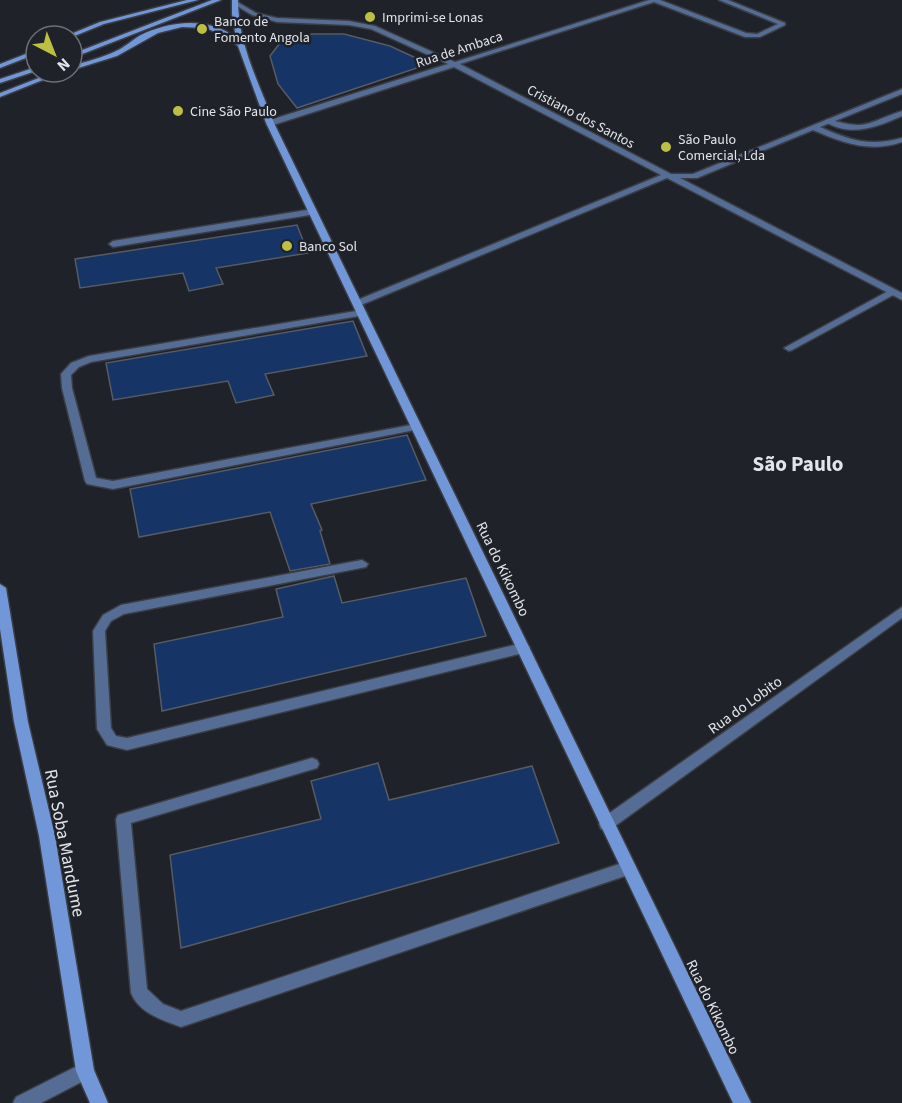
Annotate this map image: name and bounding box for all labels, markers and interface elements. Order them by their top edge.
place label: Imprimi-se Lonas [382,8,483,28]
marker: Imprimi-se Lonas [363,10,377,24]
place label: Banco de Fomento Angola [214,12,310,48]
marker: Banco de Fomento Angola [195,22,209,36]
north arrow [24,24,84,84]
street label: Rua de Ambaca [413,27,505,73]
text: N [52,53,75,76]
street label: Cristiano dos Santos [523,80,638,154]
place label: Cine São Paulo [190,102,277,122]
marker: Cine São Paulo [171,104,185,118]
place label: São Paulo Comercial, Lda [678,130,765,166]
marker: São Paulo Comercial, Lda [659,140,673,154]
place label: Banco Sol [299,237,357,257]
marker: Banco Sol [280,239,294,253]
district label: São Paulo [752,449,844,479]
street label: Rua do Kikombo [470,518,535,620]
street label: Rua do Lobito [704,671,787,739]
street label: Rua Soba Mandume [38,767,91,919]
street label: Rua do Kikombo [680,956,745,1058]

